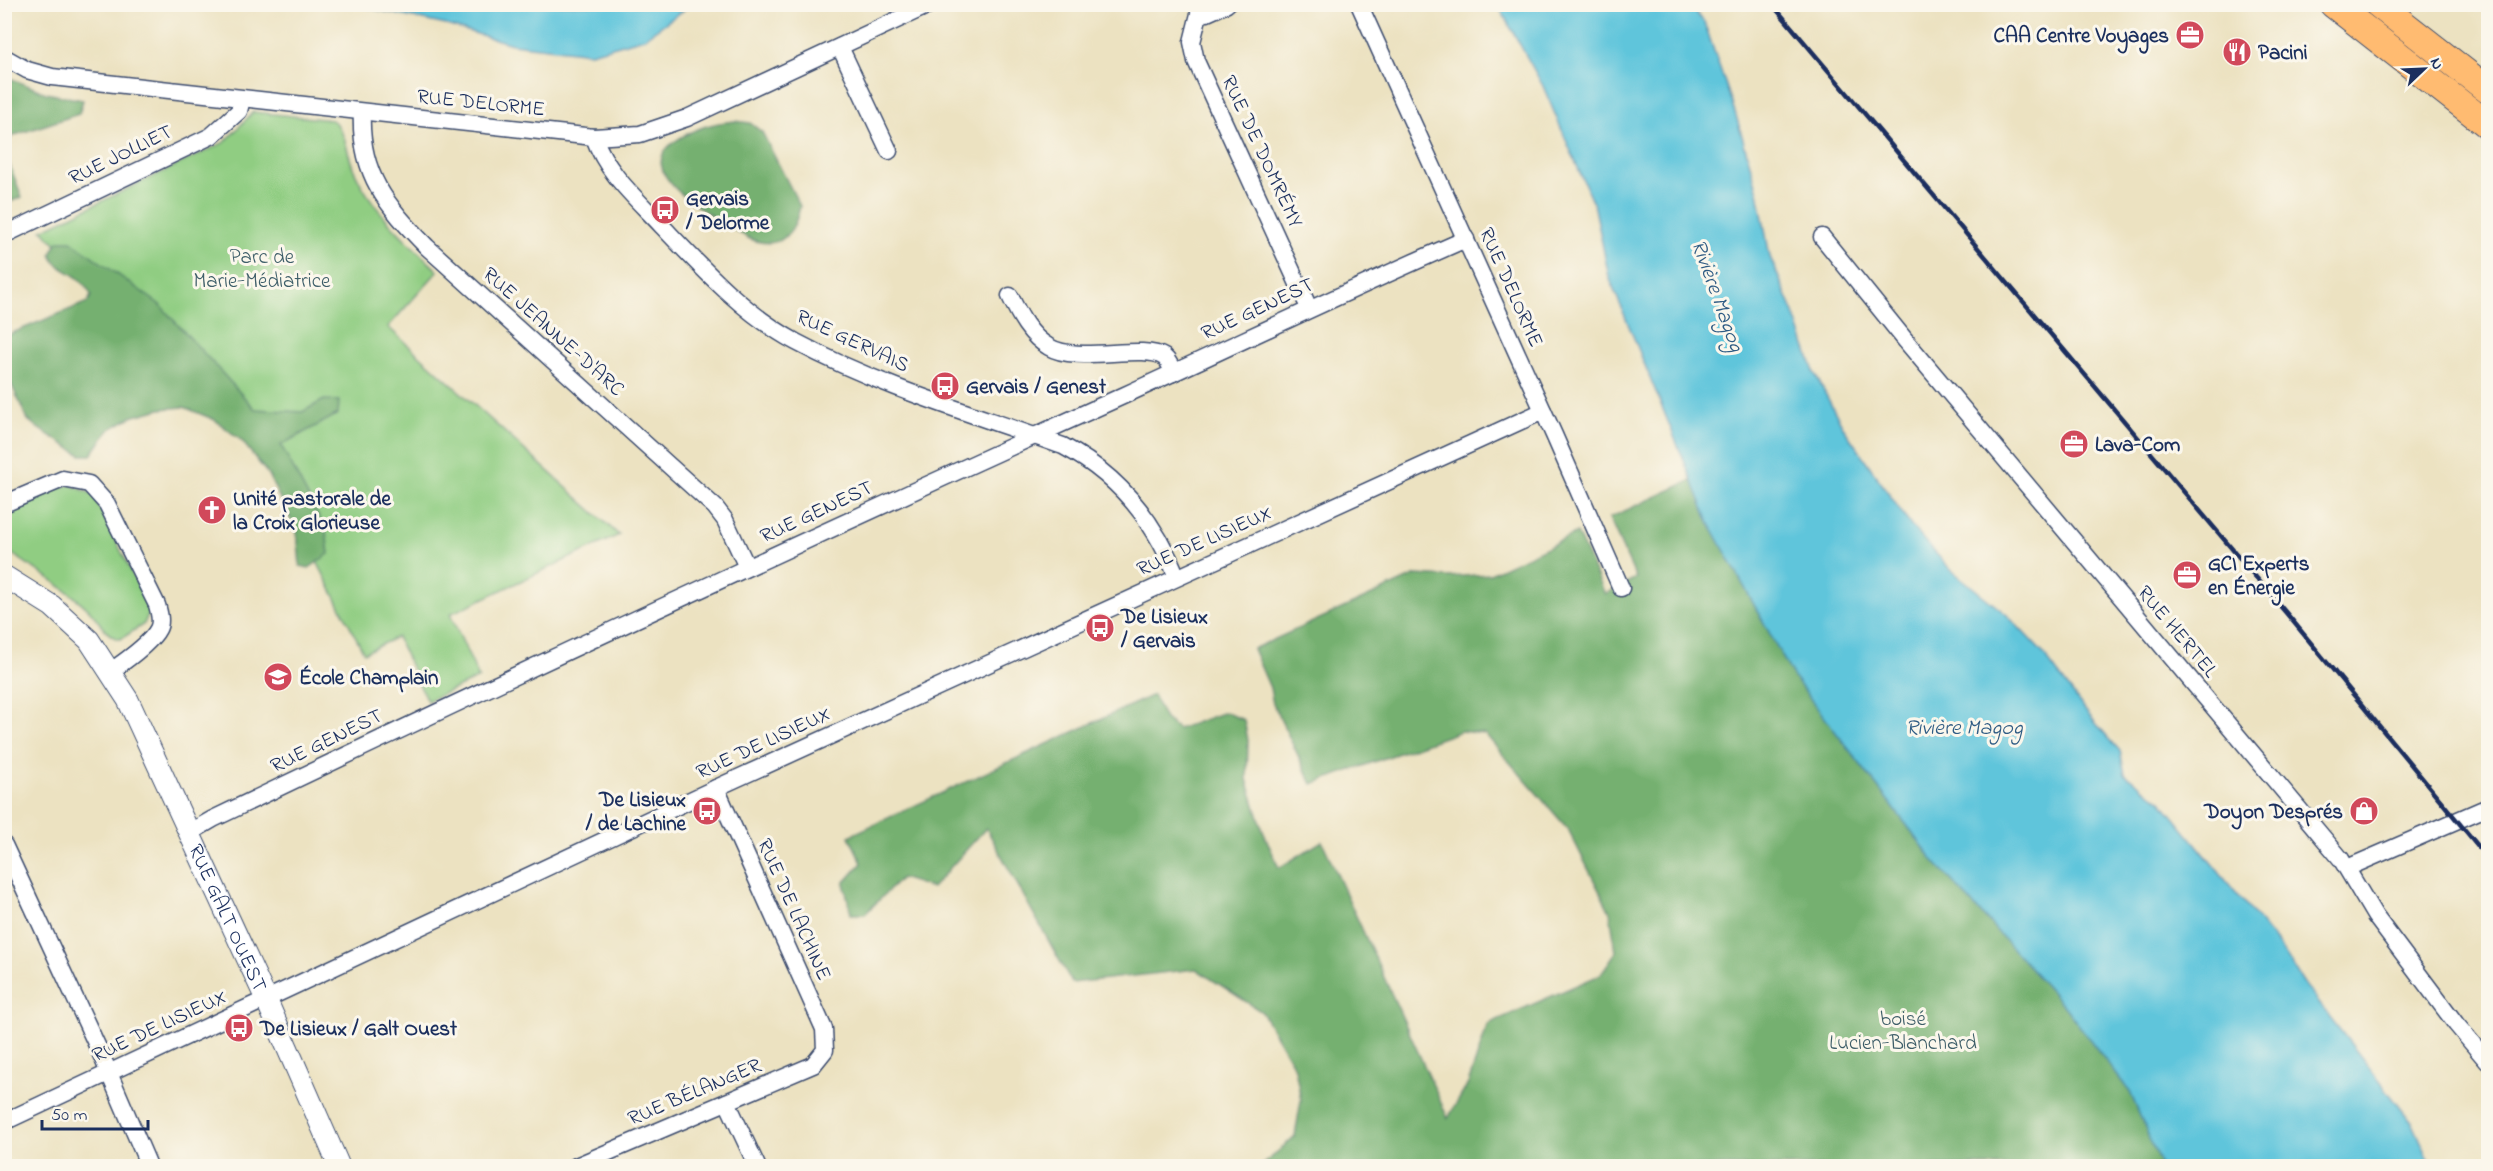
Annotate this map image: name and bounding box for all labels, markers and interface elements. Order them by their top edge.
office icon: CAA Centre Voyages [2174,19,2206,51]
place label: CAA Centre Voyages [1993,22,2169,54]
restaurant icon: Pacini [2221,36,2253,68]
place label: Pacini [2258,39,2308,69]
north arrow [2394,39,2454,99]
text: N [2423,54,2449,74]
street label: RUE DE DOMRÉMY [1213,71,1310,233]
street label: RUE DELORME [415,82,546,126]
street label: RUE JOLLIET [64,118,178,194]
place label: Gervais / Delorme [685,185,770,239]
bus stop icon: Gervais / Delorme [649,194,681,226]
street label: RUE DELORME [1470,223,1550,353]
water label: Rivière Magog [1681,236,1752,358]
park label: Parc de Marie-Médiatrice [194,243,331,297]
street label: RUE JEANNE-D'ARC [475,261,630,404]
street label: RUE GENEST [1197,271,1319,349]
street label: RUE GERVAIS [791,303,914,381]
bus stop icon: Gervais / Genest [929,370,961,402]
place label: Gervais / Genest [966,373,1107,403]
office icon: Lava-Com [2058,428,2090,460]
place label: Lava-Com [2095,431,2180,461]
street label: RUE GENEST [756,474,878,552]
place label: Unité pastorale de la Croix Glorieuse [233,485,391,539]
church icon: Unité pastorale de la Croix Glorieuse [196,494,228,526]
street label: RUE DE LISIEUX [1132,499,1277,585]
place label: GCI Experts en Énergie [2208,550,2310,606]
office icon: GCI Experts en Énergie [2171,559,2203,591]
street label: RUE HERTEL [2129,580,2224,685]
place label: De Lisieux / Gervais [1120,603,1208,657]
bus stop icon: De Lisieux / Gervais [1084,612,1116,644]
school or university icon: École Champlain [262,661,294,693]
place label: École Champlain [299,664,438,694]
street label: RUE DE LISIEUX [692,699,836,788]
street label: RUE GENEST [266,702,388,782]
water label: Rivière Magog [1905,713,2024,745]
place label: De Lisieux / de Lachine [585,786,687,840]
bus stop icon: De Lisieux / de Lachine [691,795,723,827]
shop icon: Doyon Després [2348,795,2380,827]
place label: Doyon Després [2203,798,2343,830]
street label: RUE DE LACHINE [748,834,838,986]
street label: RUE GALT OUEST [180,840,274,997]
street label: RUE DE LISIEUX [88,982,232,1071]
park label: boisé Lucien-Blanchard [1829,1005,1977,1059]
bus stop icon: De Lisieux / Galt Ouest [223,1012,255,1044]
place label: De Lisieux / Galt Ouest [259,1015,458,1045]
street label: RUE BÉLANGER [624,1051,766,1134]
scale bar [42,1093,148,1131]
text: 50 m [51,1103,88,1129]

